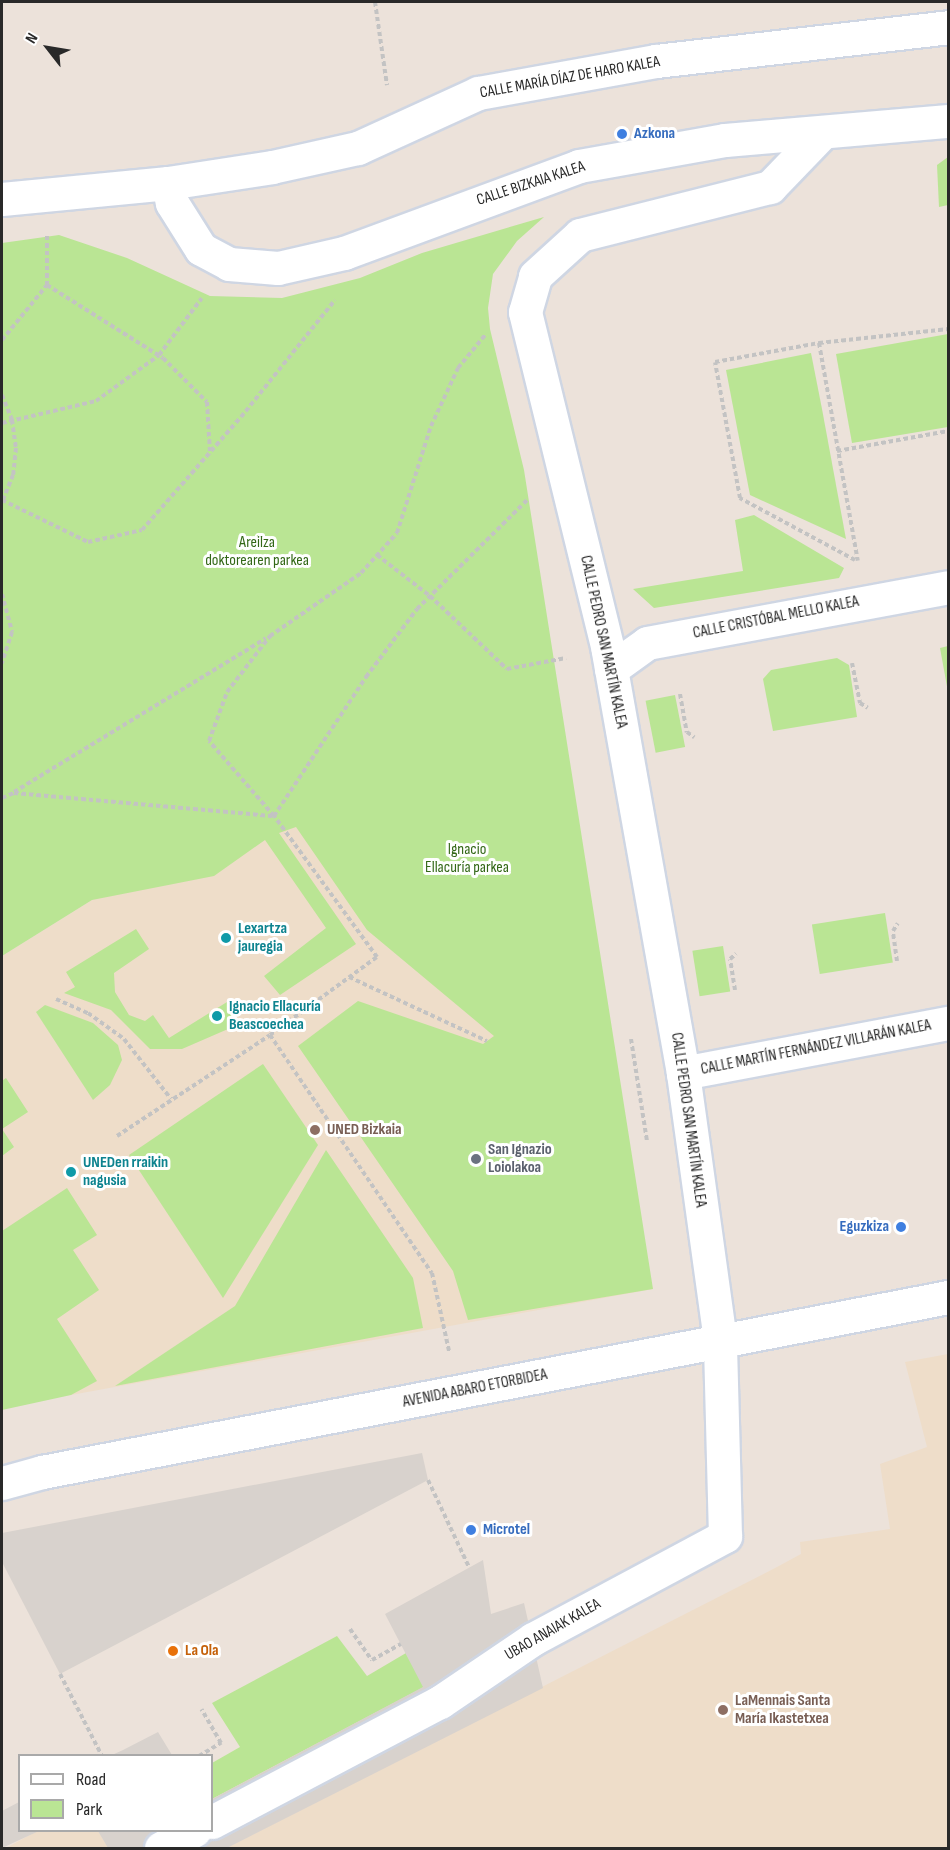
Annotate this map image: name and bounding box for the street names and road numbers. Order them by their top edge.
street label: CALLE MARÍA DÍAZ DE HARO KALEA [479,53,661,103]
street label: CALLE BIZKAIA KALEA [474,157,588,211]
street label: CALLE PEDRO SAN MARTÍN KALEA [575,554,631,730]
street label: CALLE CRISTÓBAL MELLO KALEA [691,592,861,644]
street label: CALLE MARTÍN FERNÁNDEZ VILLARÁN KALEA [699,1016,933,1080]
street label: CALLE PEDRO SAN MARTÍN KALEA [666,1031,710,1209]
street label: AVENIDA ABARO ETORBIDEA [401,1366,549,1412]
street label: UBAO ANAIAK KALEA [502,1595,604,1665]

